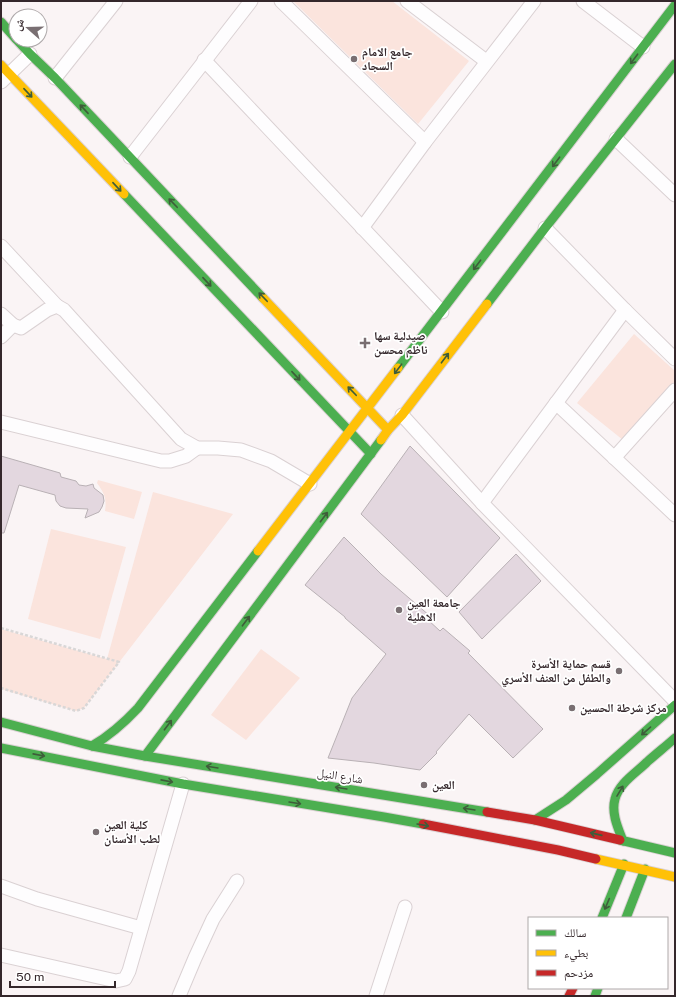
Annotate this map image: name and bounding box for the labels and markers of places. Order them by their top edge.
place label: جامع الامام السجاد [362,45,413,73]
marker: جامع الامام السجاد [349,54,359,64]
place label: صيدلية سها ناظم محسن [374,329,428,358]
marker: صيدلية سها ناظم محسن [359,337,371,349]
place label: جامعة العين الاهلية [407,596,461,624]
marker: جامعة العين الاهلية [394,605,404,615]
place label: قسم حماية الأسرة والطفل من العنف الأسري [502,657,611,688]
marker: قسم حماية الأسرة والطفل من العنف الأسري [614,666,624,676]
place label: مركز شرطة الحسين [580,701,667,716]
marker: مركز شرطة الحسين [567,703,577,713]
place label: العين [432,778,455,793]
marker: العين [419,780,429,790]
place label: كلية العين لطب الأسنان [104,818,160,847]
marker: كلية العين لطب الأسنان [91,827,101,837]

